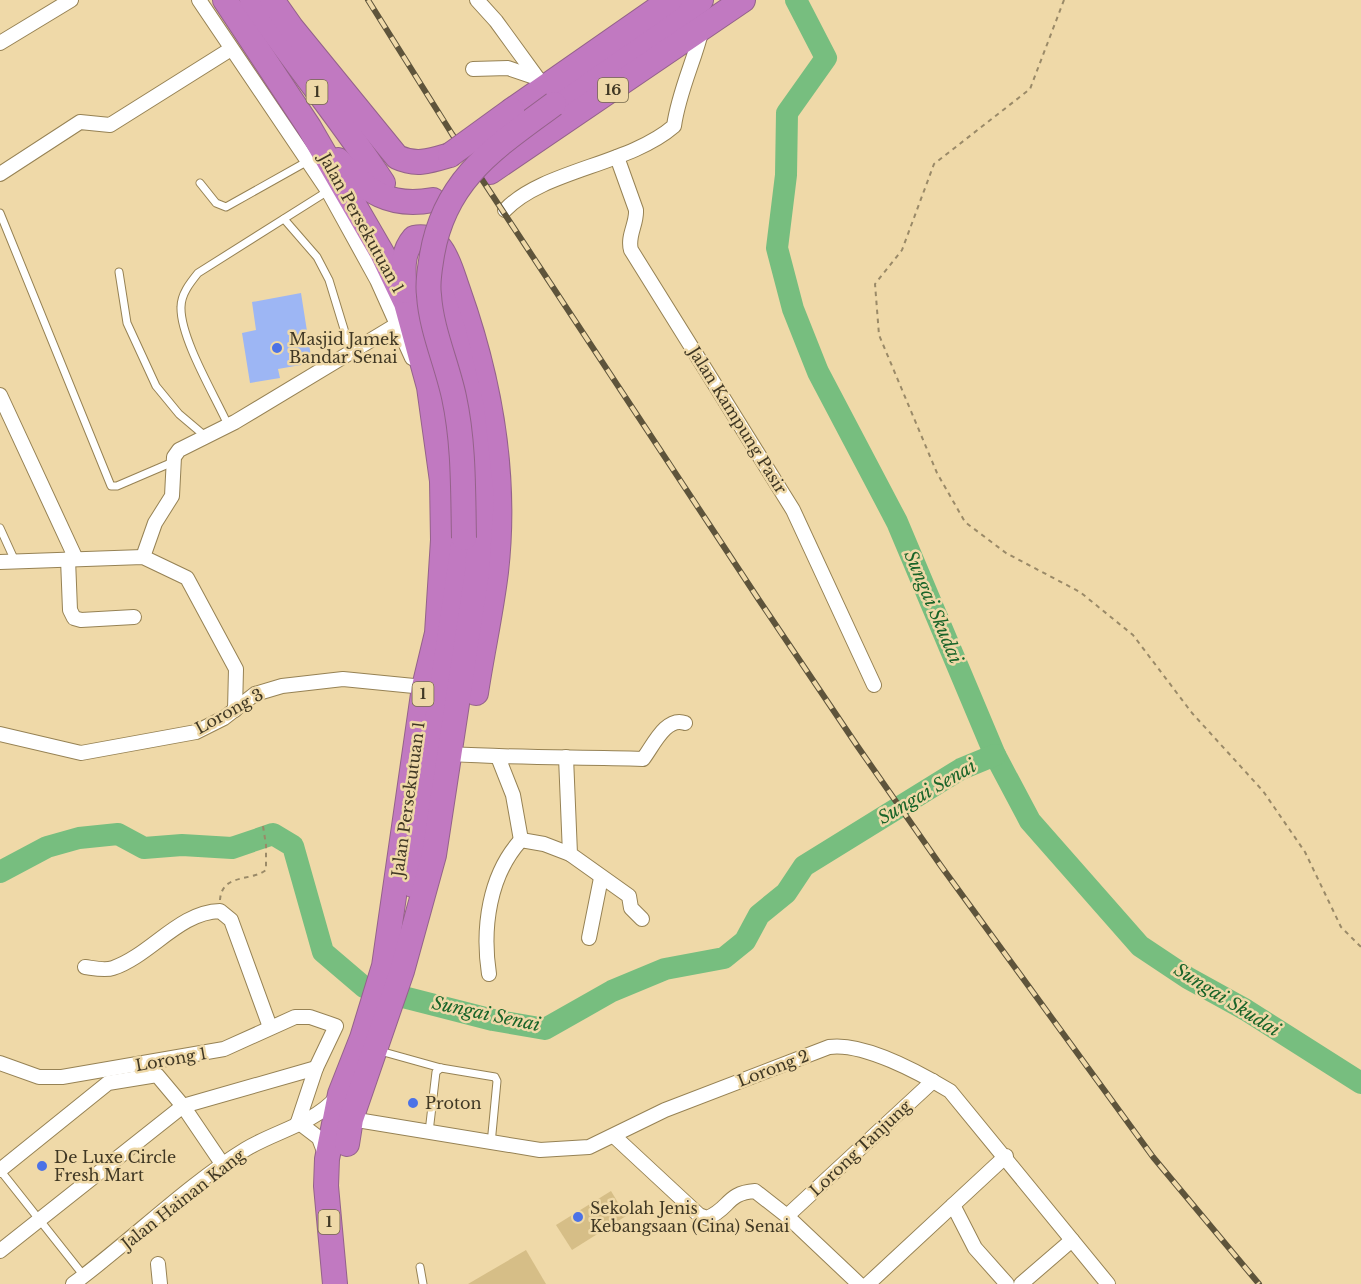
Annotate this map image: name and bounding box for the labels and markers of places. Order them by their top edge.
place label: Masjid Jamek Bandar Senai [289,329,399,367]
marker: Masjid Jamek Bandar Senai [270,341,284,355]
place label: Proton [425,1093,481,1113]
marker: Proton [406,1096,420,1110]
place label: De Luxe Circle Fresh Mart [54,1147,176,1185]
marker: De Luxe Circle Fresh Mart [35,1159,49,1173]
place label: Sekolah Jenis Kebangsaan (Cina) Senai [590,1198,790,1236]
marker: Sekolah Jenis Kebangsaan (Cina) Senai [571,1210,585,1224]

